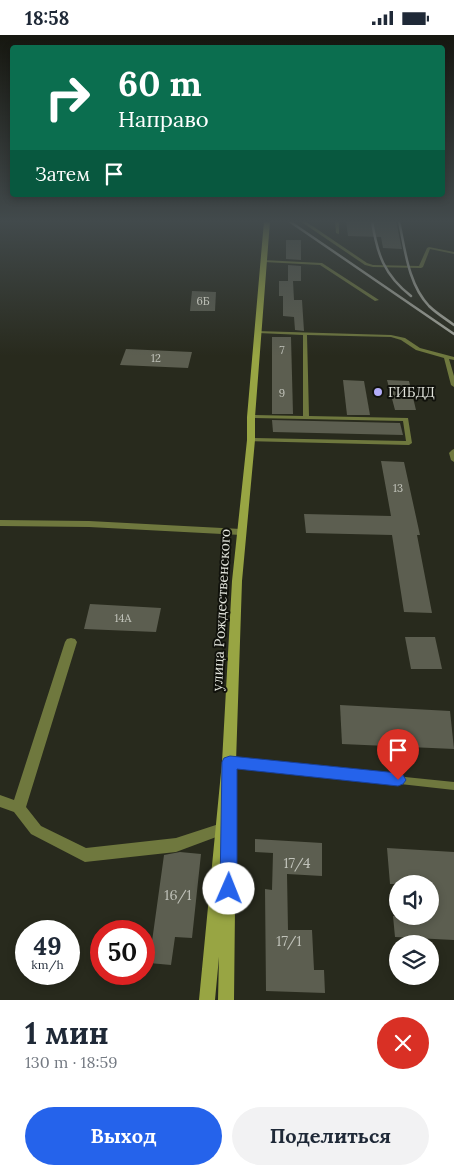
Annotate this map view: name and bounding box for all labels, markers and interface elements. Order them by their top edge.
text: 18:58 [25,6,69,30]
text: 60 m [118,61,202,106]
icon: right [35,65,100,130]
text: Направо [118,105,209,133]
icon: arrive [100,160,128,188]
text: Затем [35,162,90,186]
house number: 6Б [196,294,210,308]
house number: 7 [279,343,285,357]
house number: 12 [151,351,161,365]
place label: ГИБДД [388,383,435,401]
house number: 9 [279,386,285,400]
marker: ГИБДД [372,386,384,398]
house number: 13 [393,481,403,495]
street label: улица Рождественского [208,528,234,692]
house number: 14А [115,611,133,625]
pin [377,729,419,780]
icon: arrive [384,736,412,764]
house number: 17/4 [283,854,311,872]
position arrow [202,862,254,914]
map controls [389,875,439,985]
button: sound [389,875,439,925]
house number: 16/1 [164,886,192,904]
speed limit sign: 50 [90,920,155,985]
text: 49 [33,930,62,962]
house number: 17/1 [276,932,302,950]
button: layers [389,935,439,985]
text: km/h [31,957,64,972]
text: 1 мин [25,1014,109,1052]
button: close [377,1017,429,1069]
text: 130 m · 18:59 [25,1052,117,1072]
button: Выход [25,1107,222,1165]
button: Поделиться [232,1107,429,1165]

